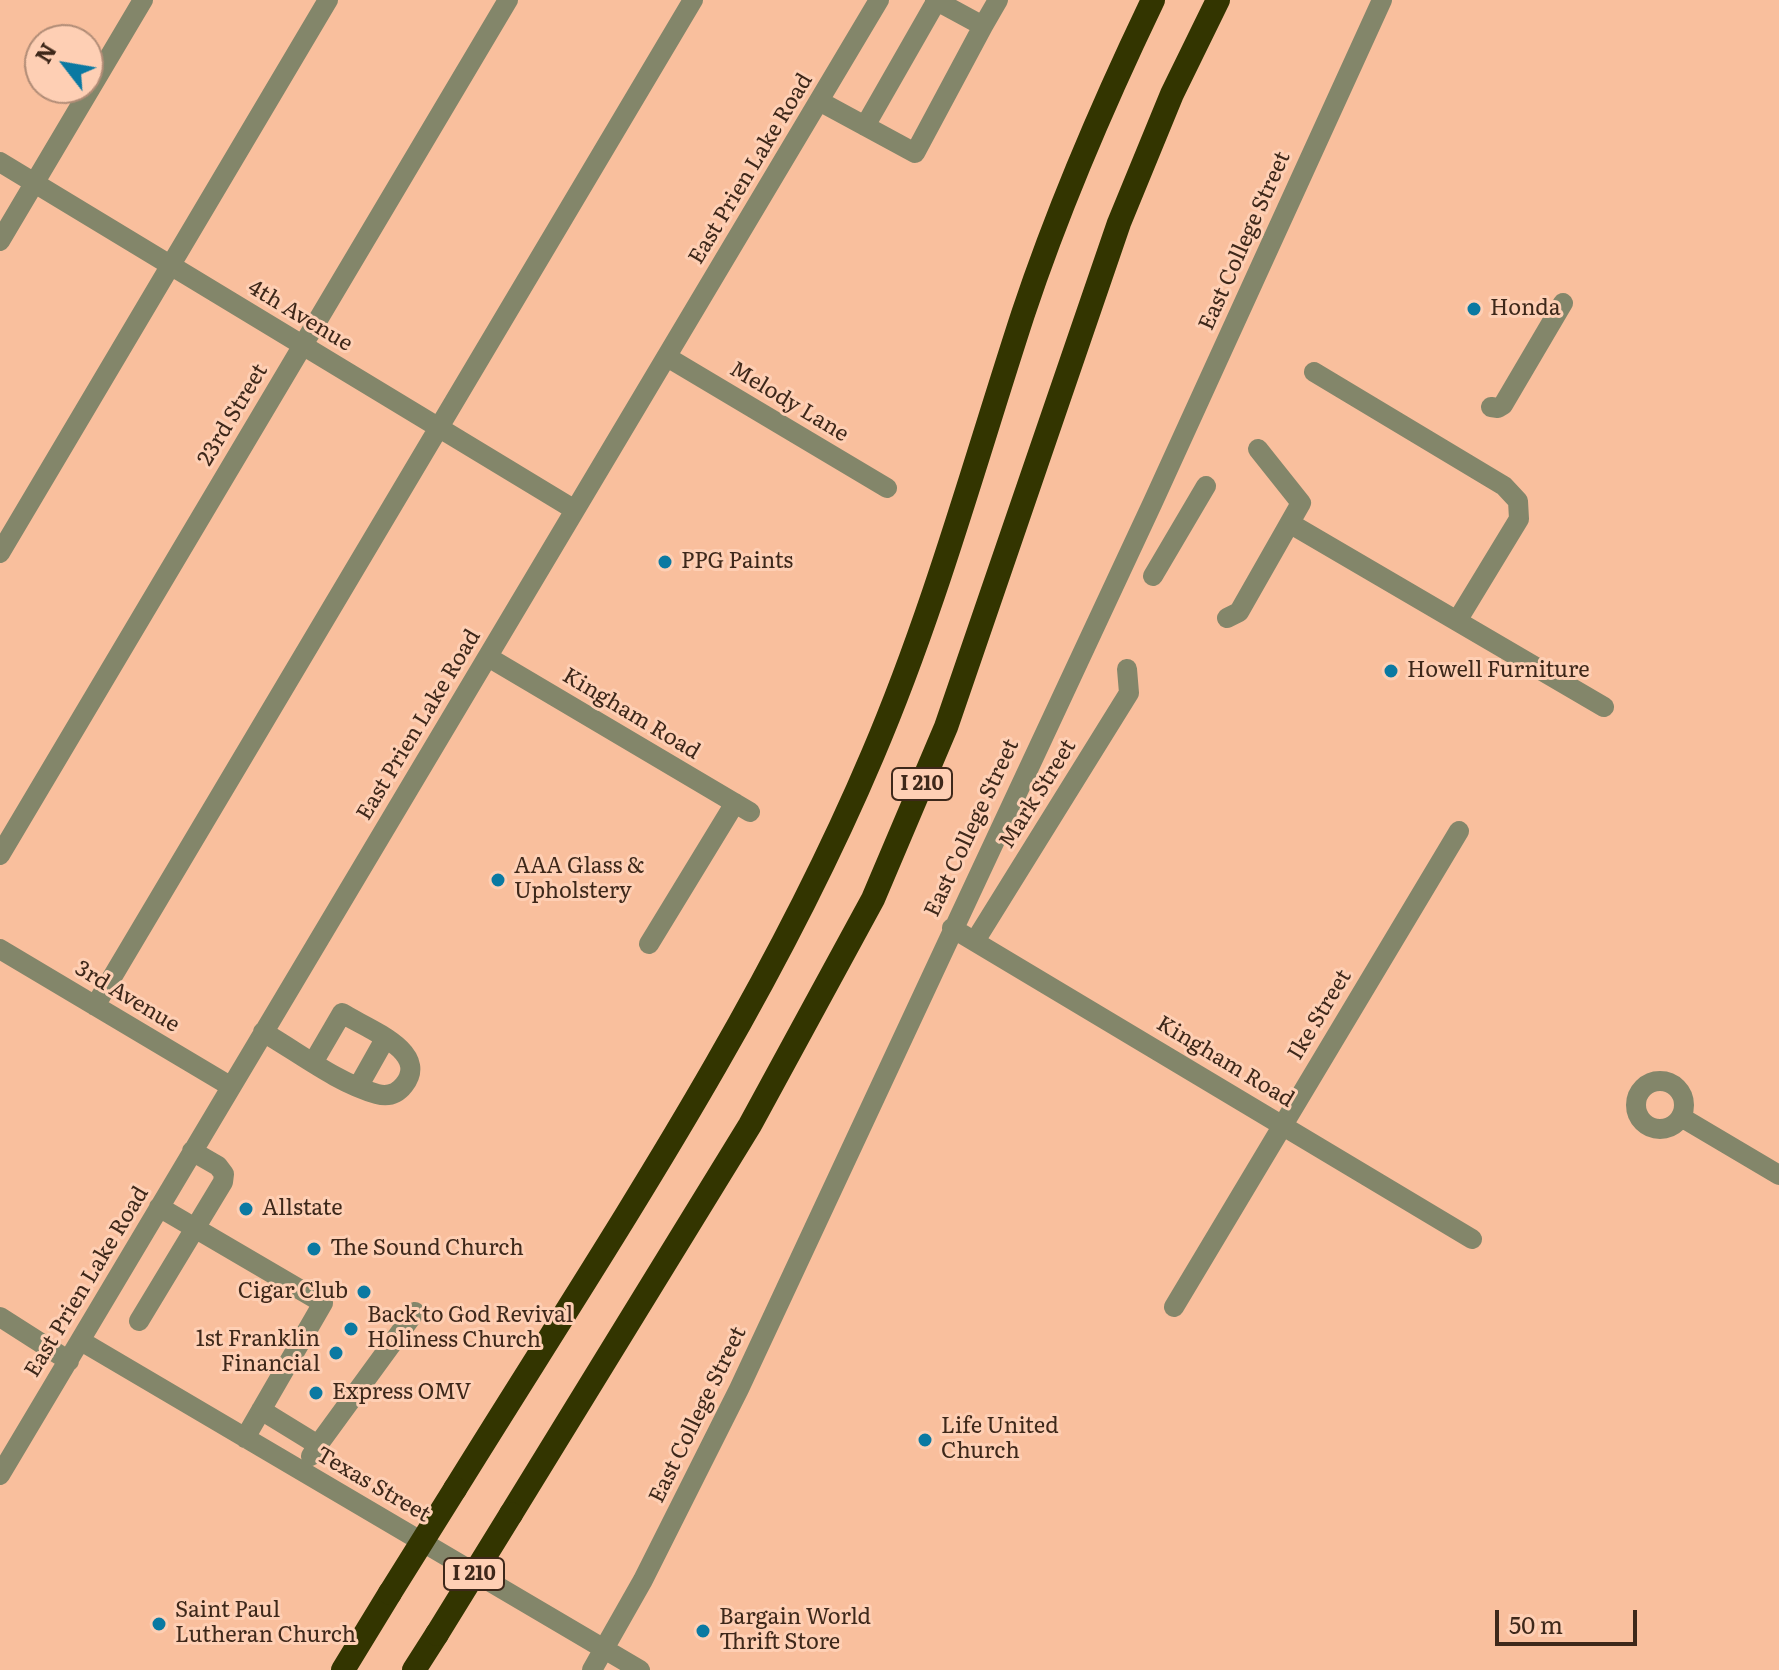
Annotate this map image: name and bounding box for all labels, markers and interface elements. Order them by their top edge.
north arrow [24,24,104,104]
text: N [26,36,64,69]
street label: East Prien Lake Road [684,69,818,269]
street label: East College Street [1194,147,1296,335]
street label: 4th Avenue [243,275,357,357]
place label: Honda [1490,296,1561,322]
marker: Honda [1465,300,1483,318]
street label: Melody Lane [725,356,853,448]
street label: 23rd Street [192,359,274,471]
place label: PPG Paints [681,549,793,575]
marker: PPG Paints [656,553,674,571]
street label: East Prien Lake Road [352,625,486,825]
place label: Howell Furniture [1407,658,1590,684]
marker: Howell Furniture [1382,662,1400,680]
street label: Kingham Road [557,663,705,765]
street label: Mark Street [994,734,1082,854]
street label: East College Street [919,735,1025,921]
road number: I 210 [892,768,952,800]
place label: AAA Glass & Upholstery [514,854,645,906]
marker: AAA Glass & Upholstery [489,871,507,889]
street label: 3rd Avenue [70,956,184,1038]
street label: Ike Street [1283,965,1357,1065]
street label: Kingham Road [1151,1011,1299,1113]
street label: East Prien Lake Road [20,1182,154,1382]
place label: Allstate [262,1196,343,1222]
marker: Allstate [237,1200,255,1218]
place label: The Sound Church [330,1236,524,1262]
marker: The Sound Church [305,1240,323,1258]
place label: Cigar Club [238,1279,348,1305]
marker: Cigar Club [355,1283,373,1301]
place label: Back to God Revival Holiness Church [367,1303,573,1354]
marker: Back to God Revival Holiness Church [342,1320,360,1338]
street label: East College Street [644,1322,752,1508]
place label: 1st Franklin Financial [196,1327,320,1378]
marker: 1st Franklin Financial [327,1344,345,1362]
place label: Express OMV [332,1380,471,1406]
marker: Express OMV [307,1384,325,1402]
place label: Life United Church [941,1414,1059,1466]
marker: Life United Church [916,1431,934,1449]
street label: Texas Street [311,1442,435,1528]
road number: I 210 [444,1558,504,1590]
scale bar [1499,1594,1641,1644]
place label: Saint Paul Lutheran Church [175,1598,356,1650]
place label: Bargain World Thrift Store [719,1605,871,1656]
text: 50 m [1509,1606,1563,1641]
marker: Saint Paul Lutheran Church [150,1615,168,1633]
marker: Bargain World Thrift Store [694,1622,712,1640]

